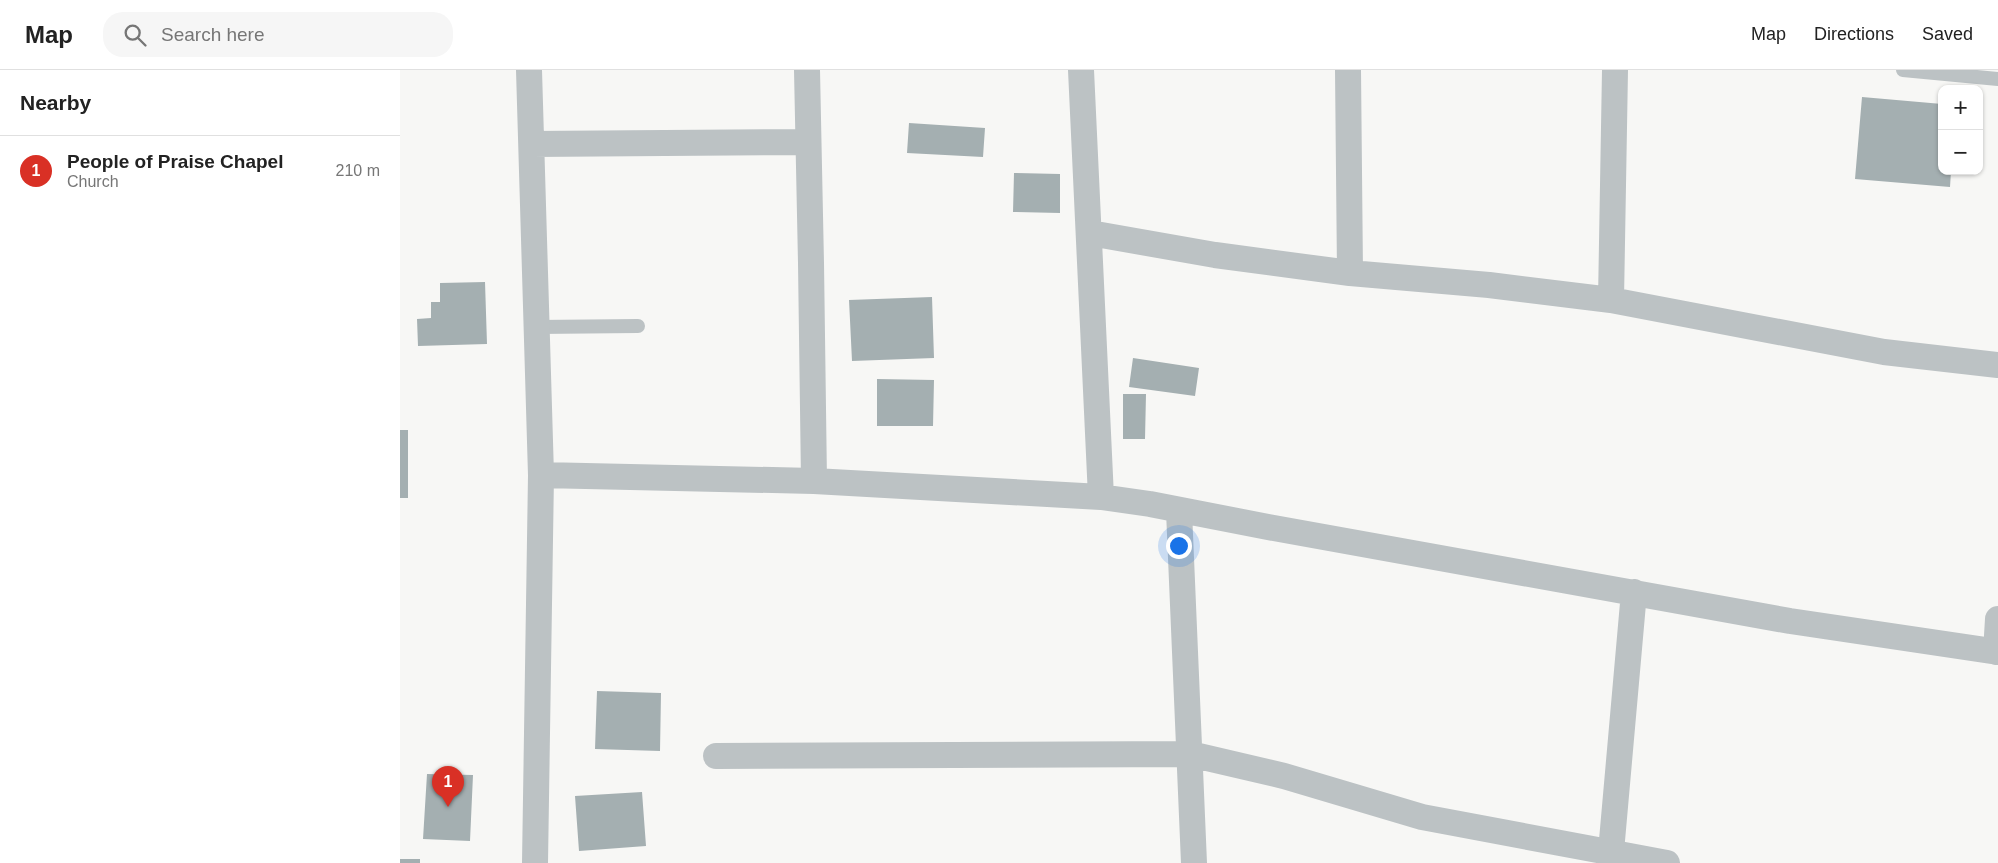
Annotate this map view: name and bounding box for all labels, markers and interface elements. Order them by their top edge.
search box [103,12,453,57]
text: Map [25,21,73,48]
icon: search [121,21,149,49]
text: Search here [161,24,265,45]
text: Map [1751,24,1786,44]
text: Directions [1814,24,1894,44]
text: Saved [1922,24,1973,44]
map controls [1938,85,1983,175]
button: + [1938,85,1983,130]
text: Nearby [20,91,91,114]
button: − [1938,130,1983,175]
text: People of Praise Chapel [67,151,283,172]
text: 1 [32,162,40,179]
text: 210 m [336,162,380,179]
text: Church [67,173,119,190]
your location [1166,533,1192,559]
pin: 1 [432,766,464,807]

